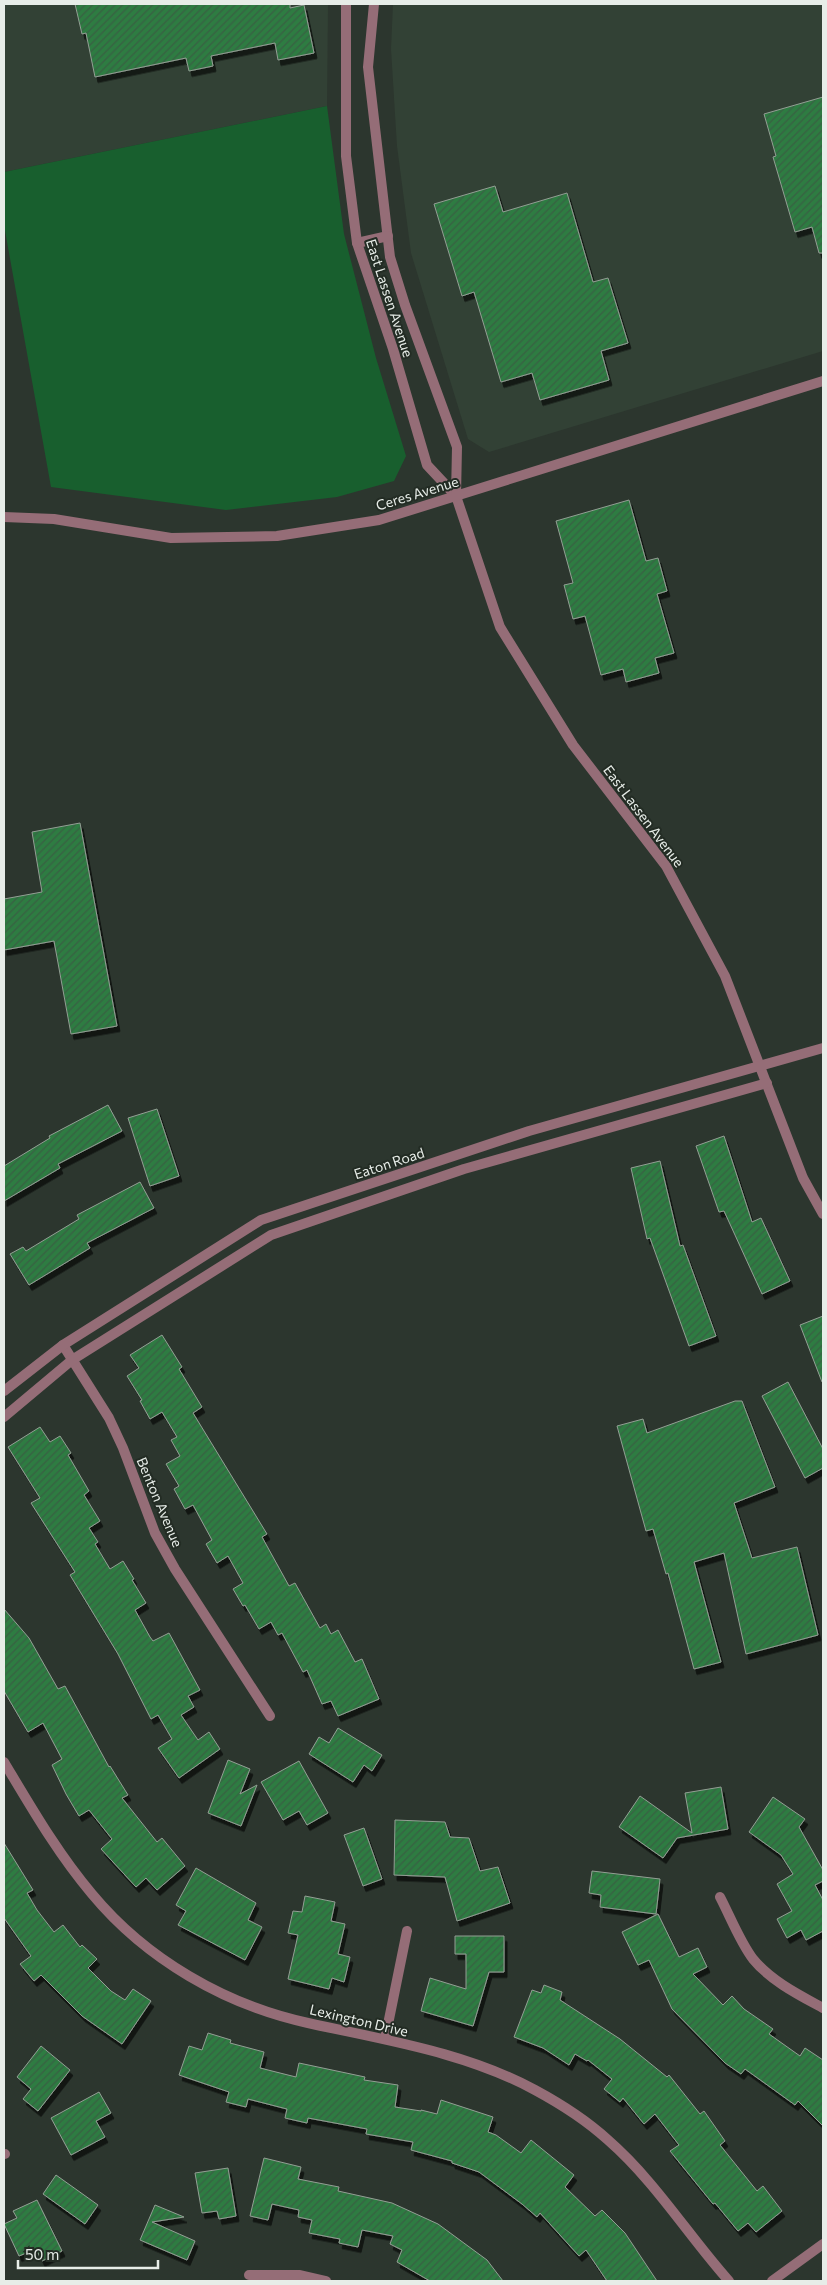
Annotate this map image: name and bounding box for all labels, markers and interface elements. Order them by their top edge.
street label: East Lassen Avenue [363,237,417,359]
street label: Ceres Avenue [374,472,460,514]
street label: East Lassen Avenue [600,762,688,870]
street label: Eaton Road [352,1144,426,1182]
street label: Benton Avenue [133,1455,187,1549]
street label: Lexington Drive [308,2000,410,2040]
scale bar [18,2238,158,2270]
text: 50 m [25,2245,59,2263]

